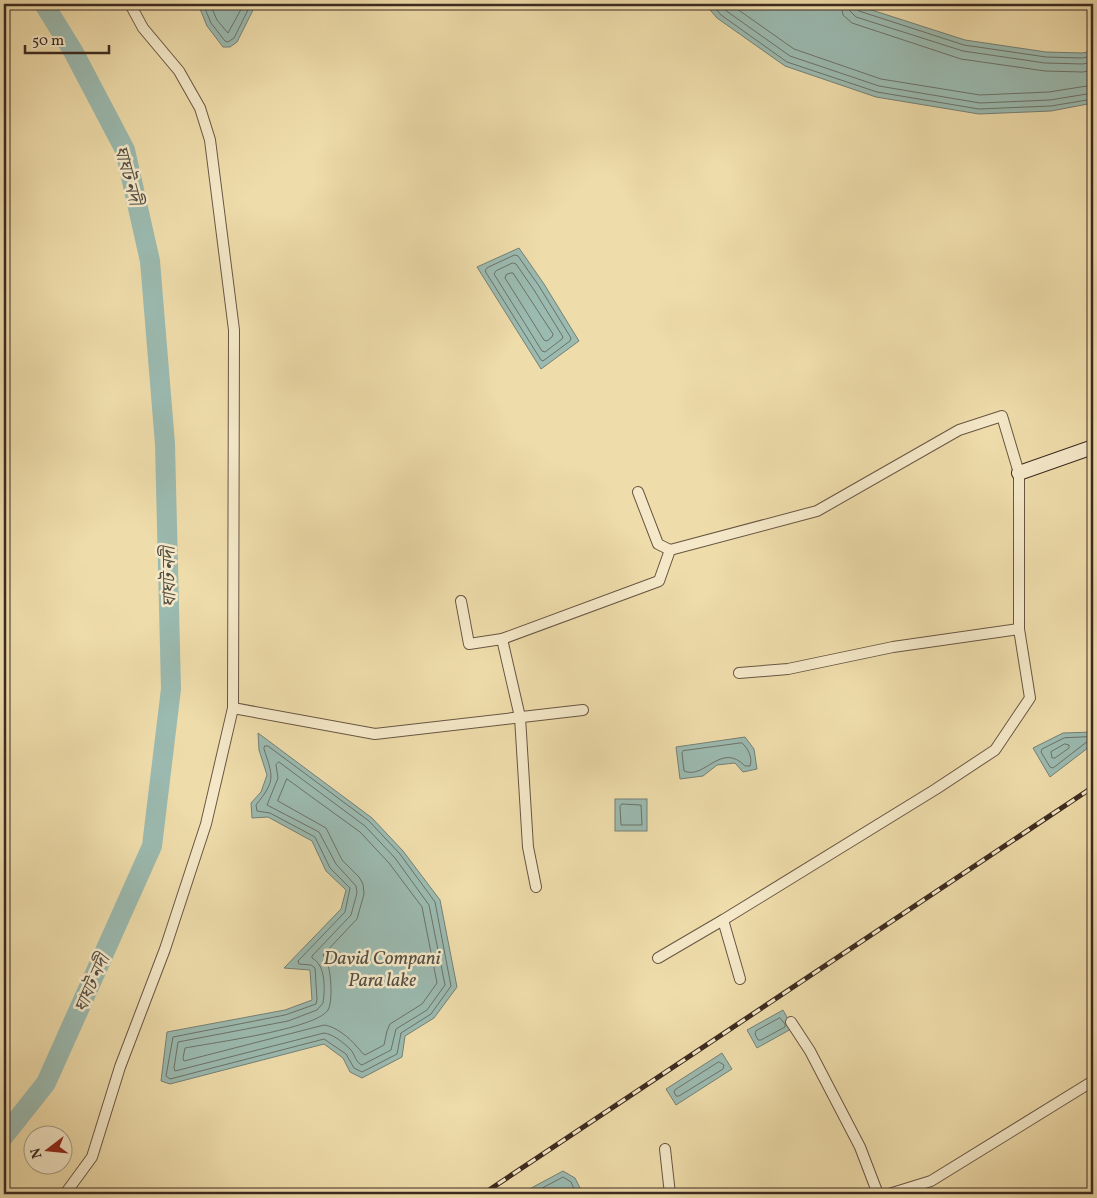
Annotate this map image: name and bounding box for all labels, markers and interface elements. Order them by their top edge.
scale bar [25,22,109,54]
text: 50 m [32,31,64,52]
water label: ঘাঘট নদী [107,143,148,210]
water label: ঘাঘট নদী [156,544,184,607]
water label: David Compani Para lake [324,946,441,994]
water label: ঘাঘট নদী [69,949,118,1017]
north arrow [22,1126,72,1176]
text: N [26,1146,47,1161]

